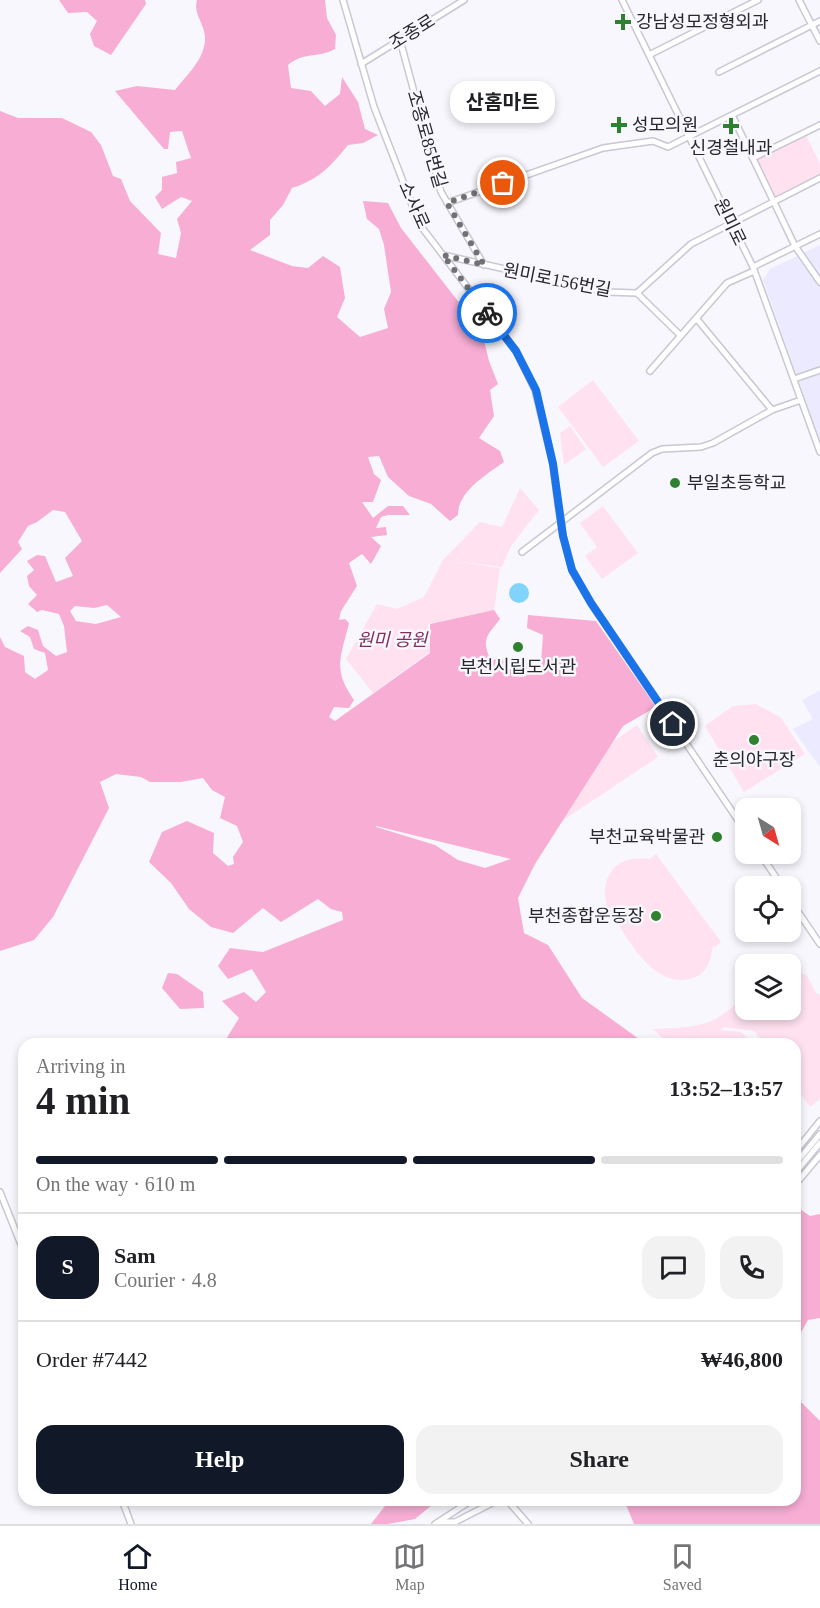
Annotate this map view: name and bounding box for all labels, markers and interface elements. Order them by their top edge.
street label: 조종로 [386,10,438,54]
place label: 강남성모정형외과 [636,12,769,32]
marker: 강남성모정형외과 [614,13,632,31]
callout: 산홈마트 [450,81,556,123]
street label: 조종로85번길 [403,88,451,190]
text: 산홈마트 [466,91,539,113]
place label: 성모의원 [632,115,698,135]
marker: 성모의원 [610,116,628,134]
marker: 신경철내과 [722,117,740,135]
place label: 신경철내과 [690,138,773,158]
pin [477,157,528,208]
icon: bag [486,166,519,199]
street label: 소사로 [395,178,433,232]
street label: 원미로 [710,195,750,249]
street label: 원미로156번길 [501,260,613,300]
courier [457,283,517,343]
icon: bike [471,297,504,330]
place label: 부일초등학교 [687,473,786,493]
marker: 부일초등학교 [668,476,682,490]
park label: 원미 공원 [357,630,429,650]
marker: 부천시립도서관 [511,640,525,654]
place label: 부천시립도서관 [460,657,576,677]
pin [647,698,698,749]
icon: home [656,707,689,740]
marker: 춘의야구장 [747,733,761,747]
place label: 춘의야구장 [713,750,795,770]
north arrow [735,798,801,864]
map controls [735,798,801,1020]
place label: 부천교육박물관 [589,827,705,847]
marker: 부천교육박물관 [710,830,724,844]
button: locate [735,876,801,942]
place label: 부천종합운동장 [528,906,644,926]
marker: 부천종합운동장 [649,909,663,923]
button: layers [735,954,801,1020]
text: Arriving in [36,1055,125,1077]
text: 13:52–13:57 [669,1076,783,1101]
text: 4 min [36,1079,130,1122]
text: On the way · 610 m [36,1173,195,1195]
button: chat [642,1236,705,1299]
button: phone [720,1236,783,1299]
text: Sam [114,1243,156,1268]
text: S [61,1254,74,1279]
text: Courier · 4.8 [114,1269,217,1291]
text: Order #7442 [36,1347,148,1372]
text: ₩46,800 [701,1347,783,1372]
button: Help [36,1425,404,1494]
button: Share [416,1425,783,1494]
tab: Home [118,1540,157,1594]
tab: Map [393,1540,426,1594]
tab: Saved [663,1540,702,1594]

